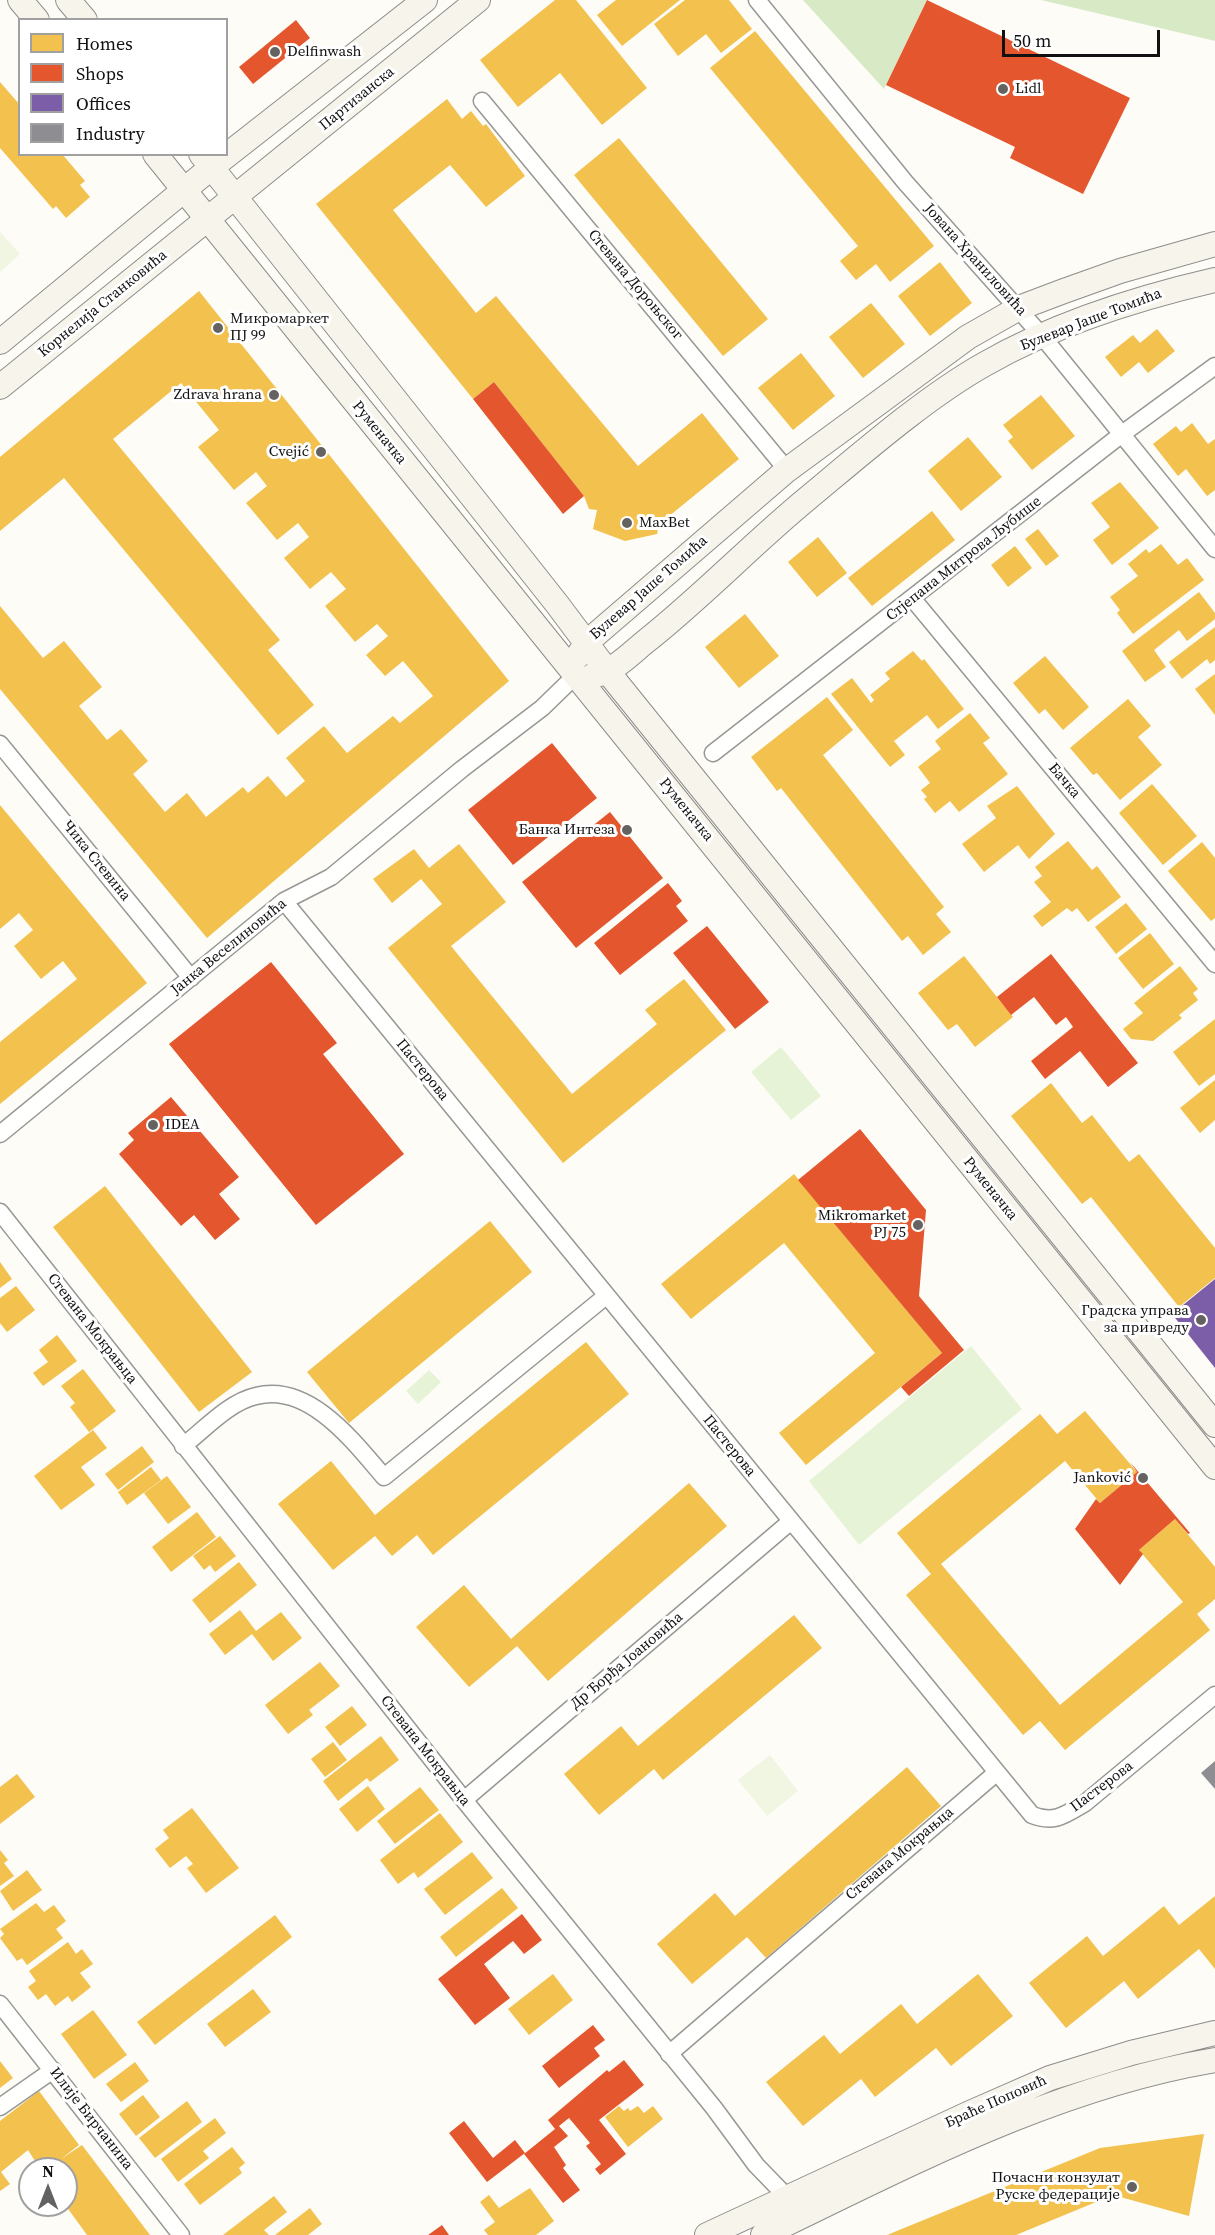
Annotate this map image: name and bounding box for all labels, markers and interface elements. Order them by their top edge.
legend [18,18,228,156]
scale bar [1005,18,1162,56]
text: 50 m [1013,28,1051,53]
text: Homes [76,31,133,56]
place label: Delfinwash [287,43,362,61]
marker: Delfinwash [268,45,282,59]
text: Shops [76,61,124,86]
street label: Партизанска [316,63,398,135]
place label: Lidl [1015,80,1041,98]
marker: Lidl [996,82,1010,96]
text: Offices [76,91,131,116]
text: Industry [76,121,145,146]
street label: Јована Храниловића [920,200,1030,320]
street label: Стевана Дороњског [584,226,686,344]
street label: Корнелија Станковића [35,246,171,362]
street label: Булевар Јаше Томића [1018,285,1164,355]
place label: Микромаркет ПЈ 99 [230,310,329,345]
marker: Микромаркет ПЈ 99 [211,321,225,335]
place label: Zdrava hrana [174,386,262,404]
marker: Zdrava hrana [267,388,281,402]
street label: Руменачка [348,398,410,468]
place label: Cvejić [269,443,309,461]
marker: Cvejić [314,445,328,459]
street label: Стјепана Митрова Љубише [883,493,1045,625]
place label: MaxBet [639,514,690,532]
marker: MaxBet [620,516,634,530]
street label: Булевар Јаше Томића [587,532,711,644]
street label: Бачка [1044,760,1084,802]
street label: Руменачка [655,775,717,845]
street label: Чика Стевина [58,817,134,905]
place label: Банка Интеза [519,821,615,839]
marker: Банка Интеза [620,823,634,837]
street label: Јанка Веселиновића [168,895,290,999]
street label: Пастерова [392,1036,452,1104]
place label: IDEA [165,1116,200,1134]
marker: IDEA [146,1118,160,1132]
street label: Руменачка [959,1154,1021,1224]
place label: Mikromarket PJ 75 [818,1207,906,1242]
marker: Mikromarket PJ 75 [911,1218,925,1232]
street label: Стевана Мокрањца [43,1270,141,1388]
place label: Градска управа за привреду [1081,1302,1189,1337]
marker: Градска управа за привреду [1194,1313,1208,1327]
street label: Пастерова [699,1412,759,1480]
place label: Janković [1074,1469,1131,1487]
marker: Janković [1136,1471,1150,1485]
street label: Др Ђорђа Јоановића [567,1609,687,1713]
street label: Стевана Мокрањца [376,1692,474,1810]
street label: Пастерова [1067,1758,1137,1816]
street label: Стевана Мокрањца [842,1804,958,1904]
street label: Илије Бирчанина [45,2064,137,2174]
street label: Браће Поповић [942,2072,1050,2132]
north arrow [18,2157,78,2217]
text: N [42,2160,54,2182]
place label: Почасни конзулат Руске федерације [992,2169,1120,2204]
marker: Почасни конзулат Руске федерације [1125,2180,1139,2194]

